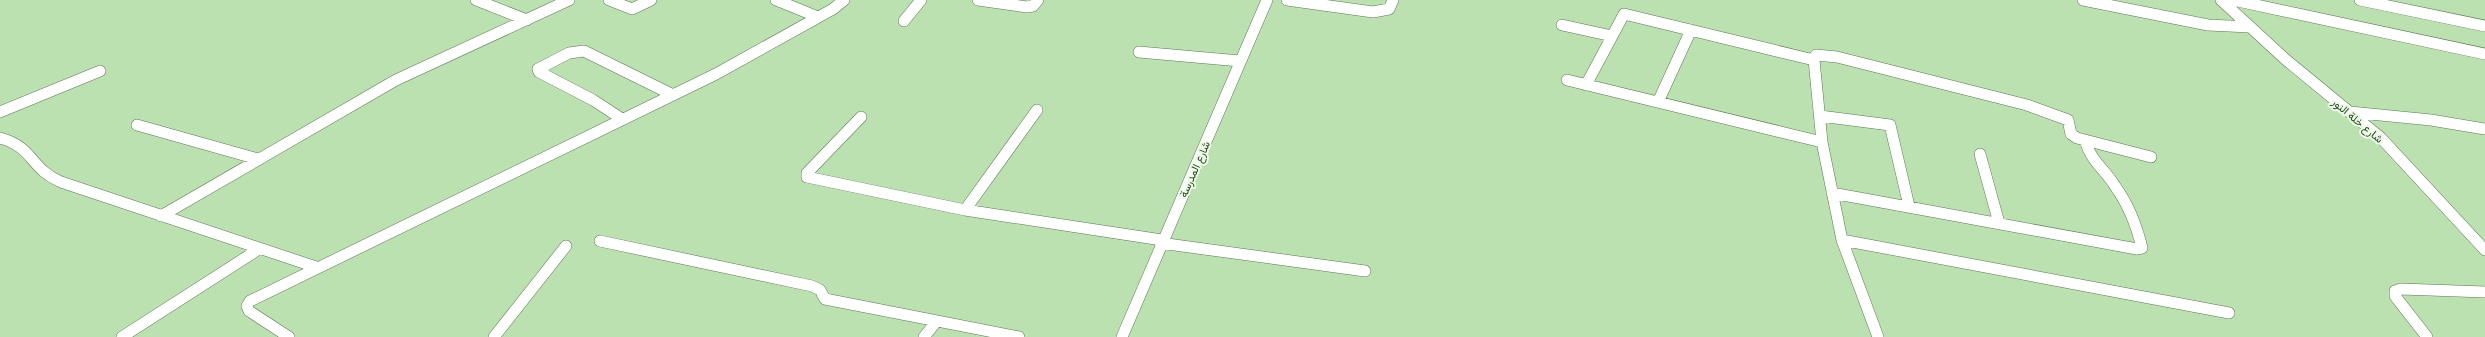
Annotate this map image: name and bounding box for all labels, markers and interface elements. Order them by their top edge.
street label: شارع خلة النور [2328,94,2387,147]
street label: شارع المدرسة [1175,138,1214,200]

